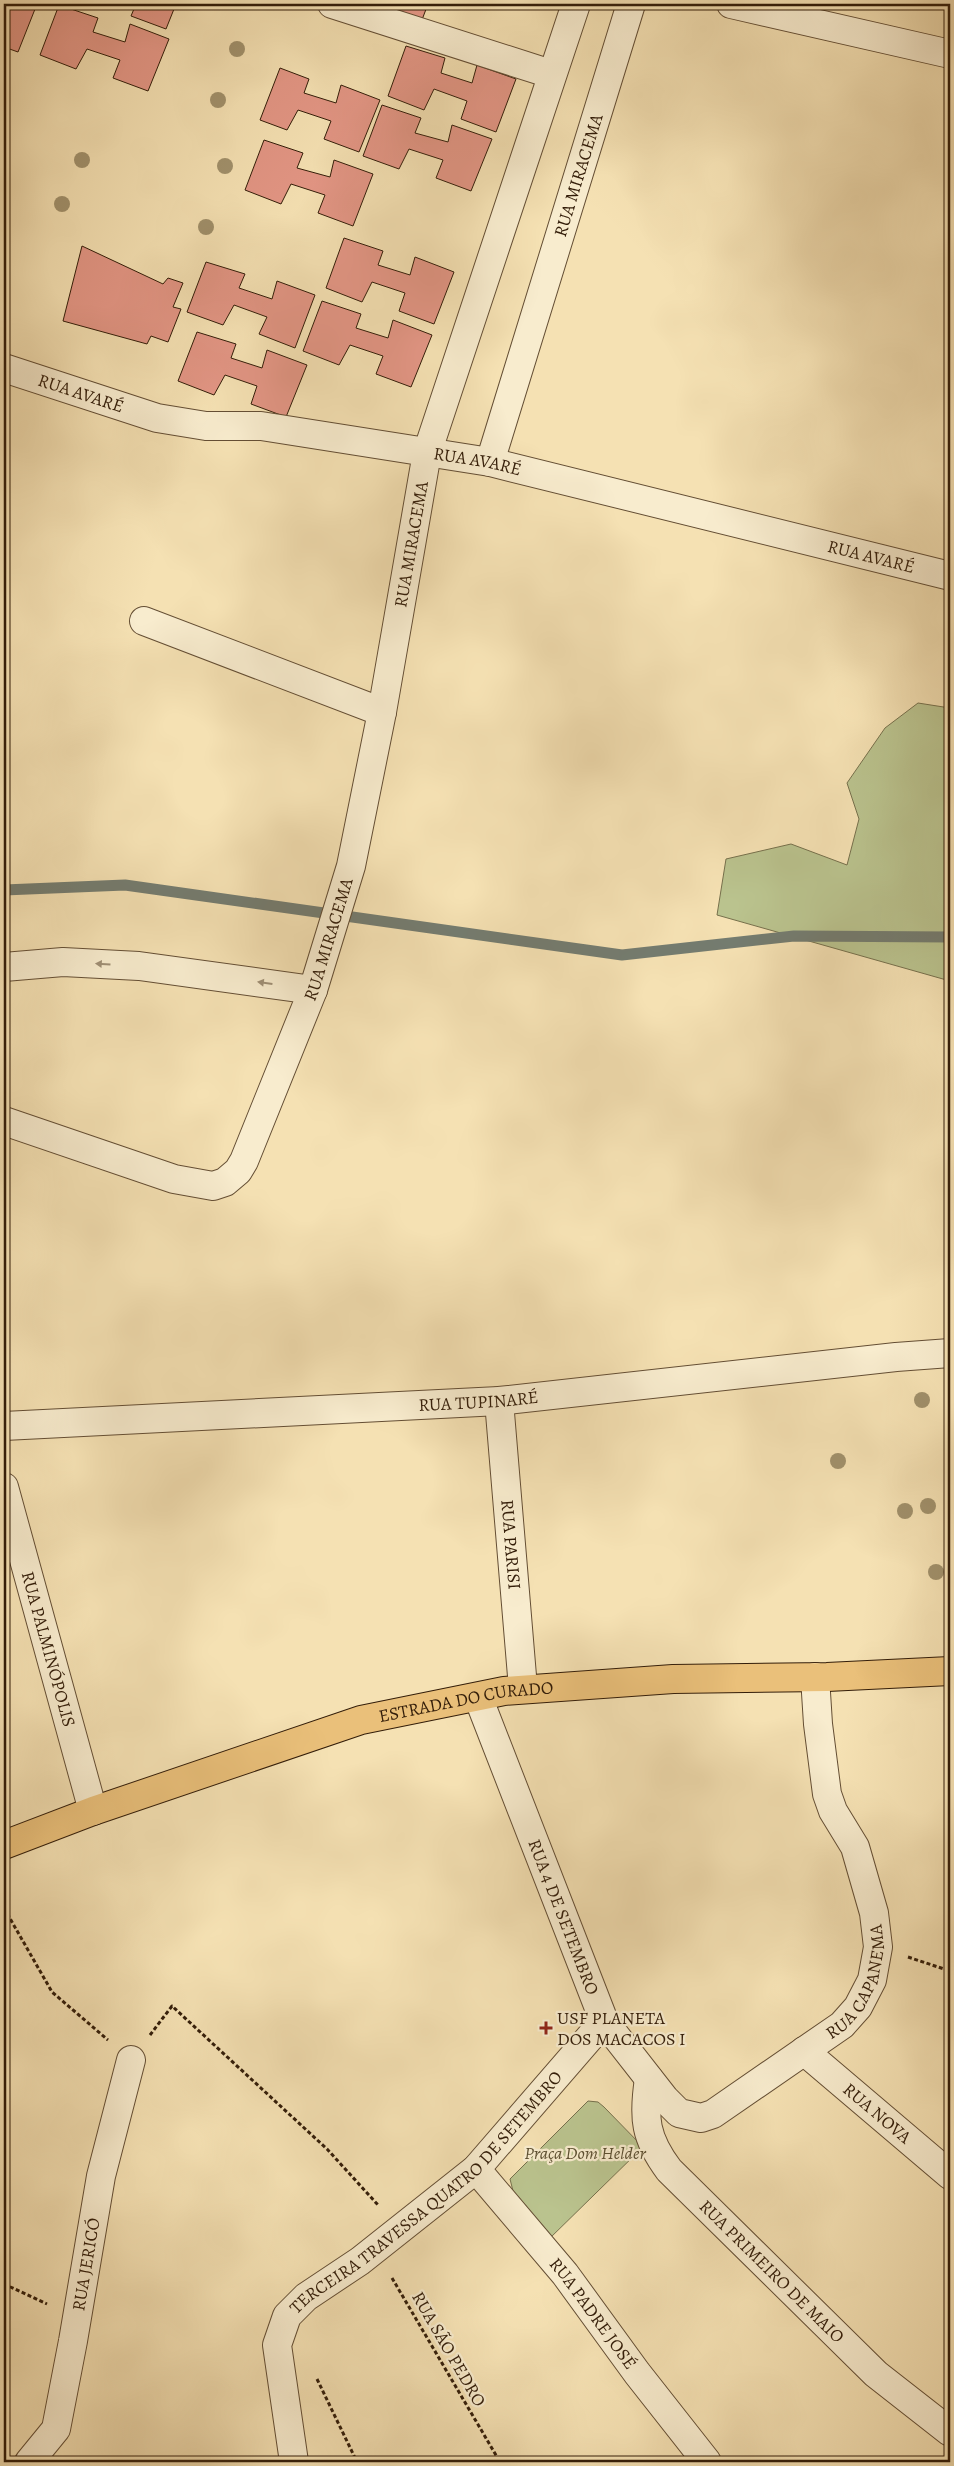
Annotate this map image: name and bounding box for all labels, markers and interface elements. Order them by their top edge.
street label: RUA MIRACEMA [548,110,609,240]
street label: RUA AVARÉ [35,368,127,418]
street label: RUA AVARÉ [432,441,524,481]
street label: RUA MIRACEMA [388,479,434,609]
street label: RUA AVARÉ [825,534,917,579]
street label: RUA MIRACEMA [298,874,359,1004]
one-way arrow [95,960,111,968]
one-way arrow [256,979,272,987]
street label: RUA TUPINARÉ [418,1385,540,1417]
street label: RUA PARISI [495,1498,527,1591]
street label: RUA PALMINÓPOLIS [16,1569,81,1729]
street label: ESTRADA DO CURADO [376,1676,554,1728]
street label: RUA 4 DE SETEMBRO [522,1836,605,1998]
street label: RUA CAPANEMA [821,1923,890,2045]
place label: USF PLANETA DOS MACACOS I [557,2006,686,2051]
marker: USF PLANETA DOS MACACOS I [539,2021,553,2035]
street label: TERCEIRA TRAVESSA QUATRO DE SETEMBRO [284,2065,568,2319]
street label: RUA NOVA [838,2077,917,2149]
park label: Praça Dom Helder [524,2141,646,2165]
street label: RUA PRIMEIRO DE MAIO [694,2194,850,2348]
street label: RUA JERICÓ [66,2216,106,2313]
street label: RUA PADRE JOSÉ [544,2252,642,2374]
street label: RUA SÃO PEDRO [406,2287,492,2411]

